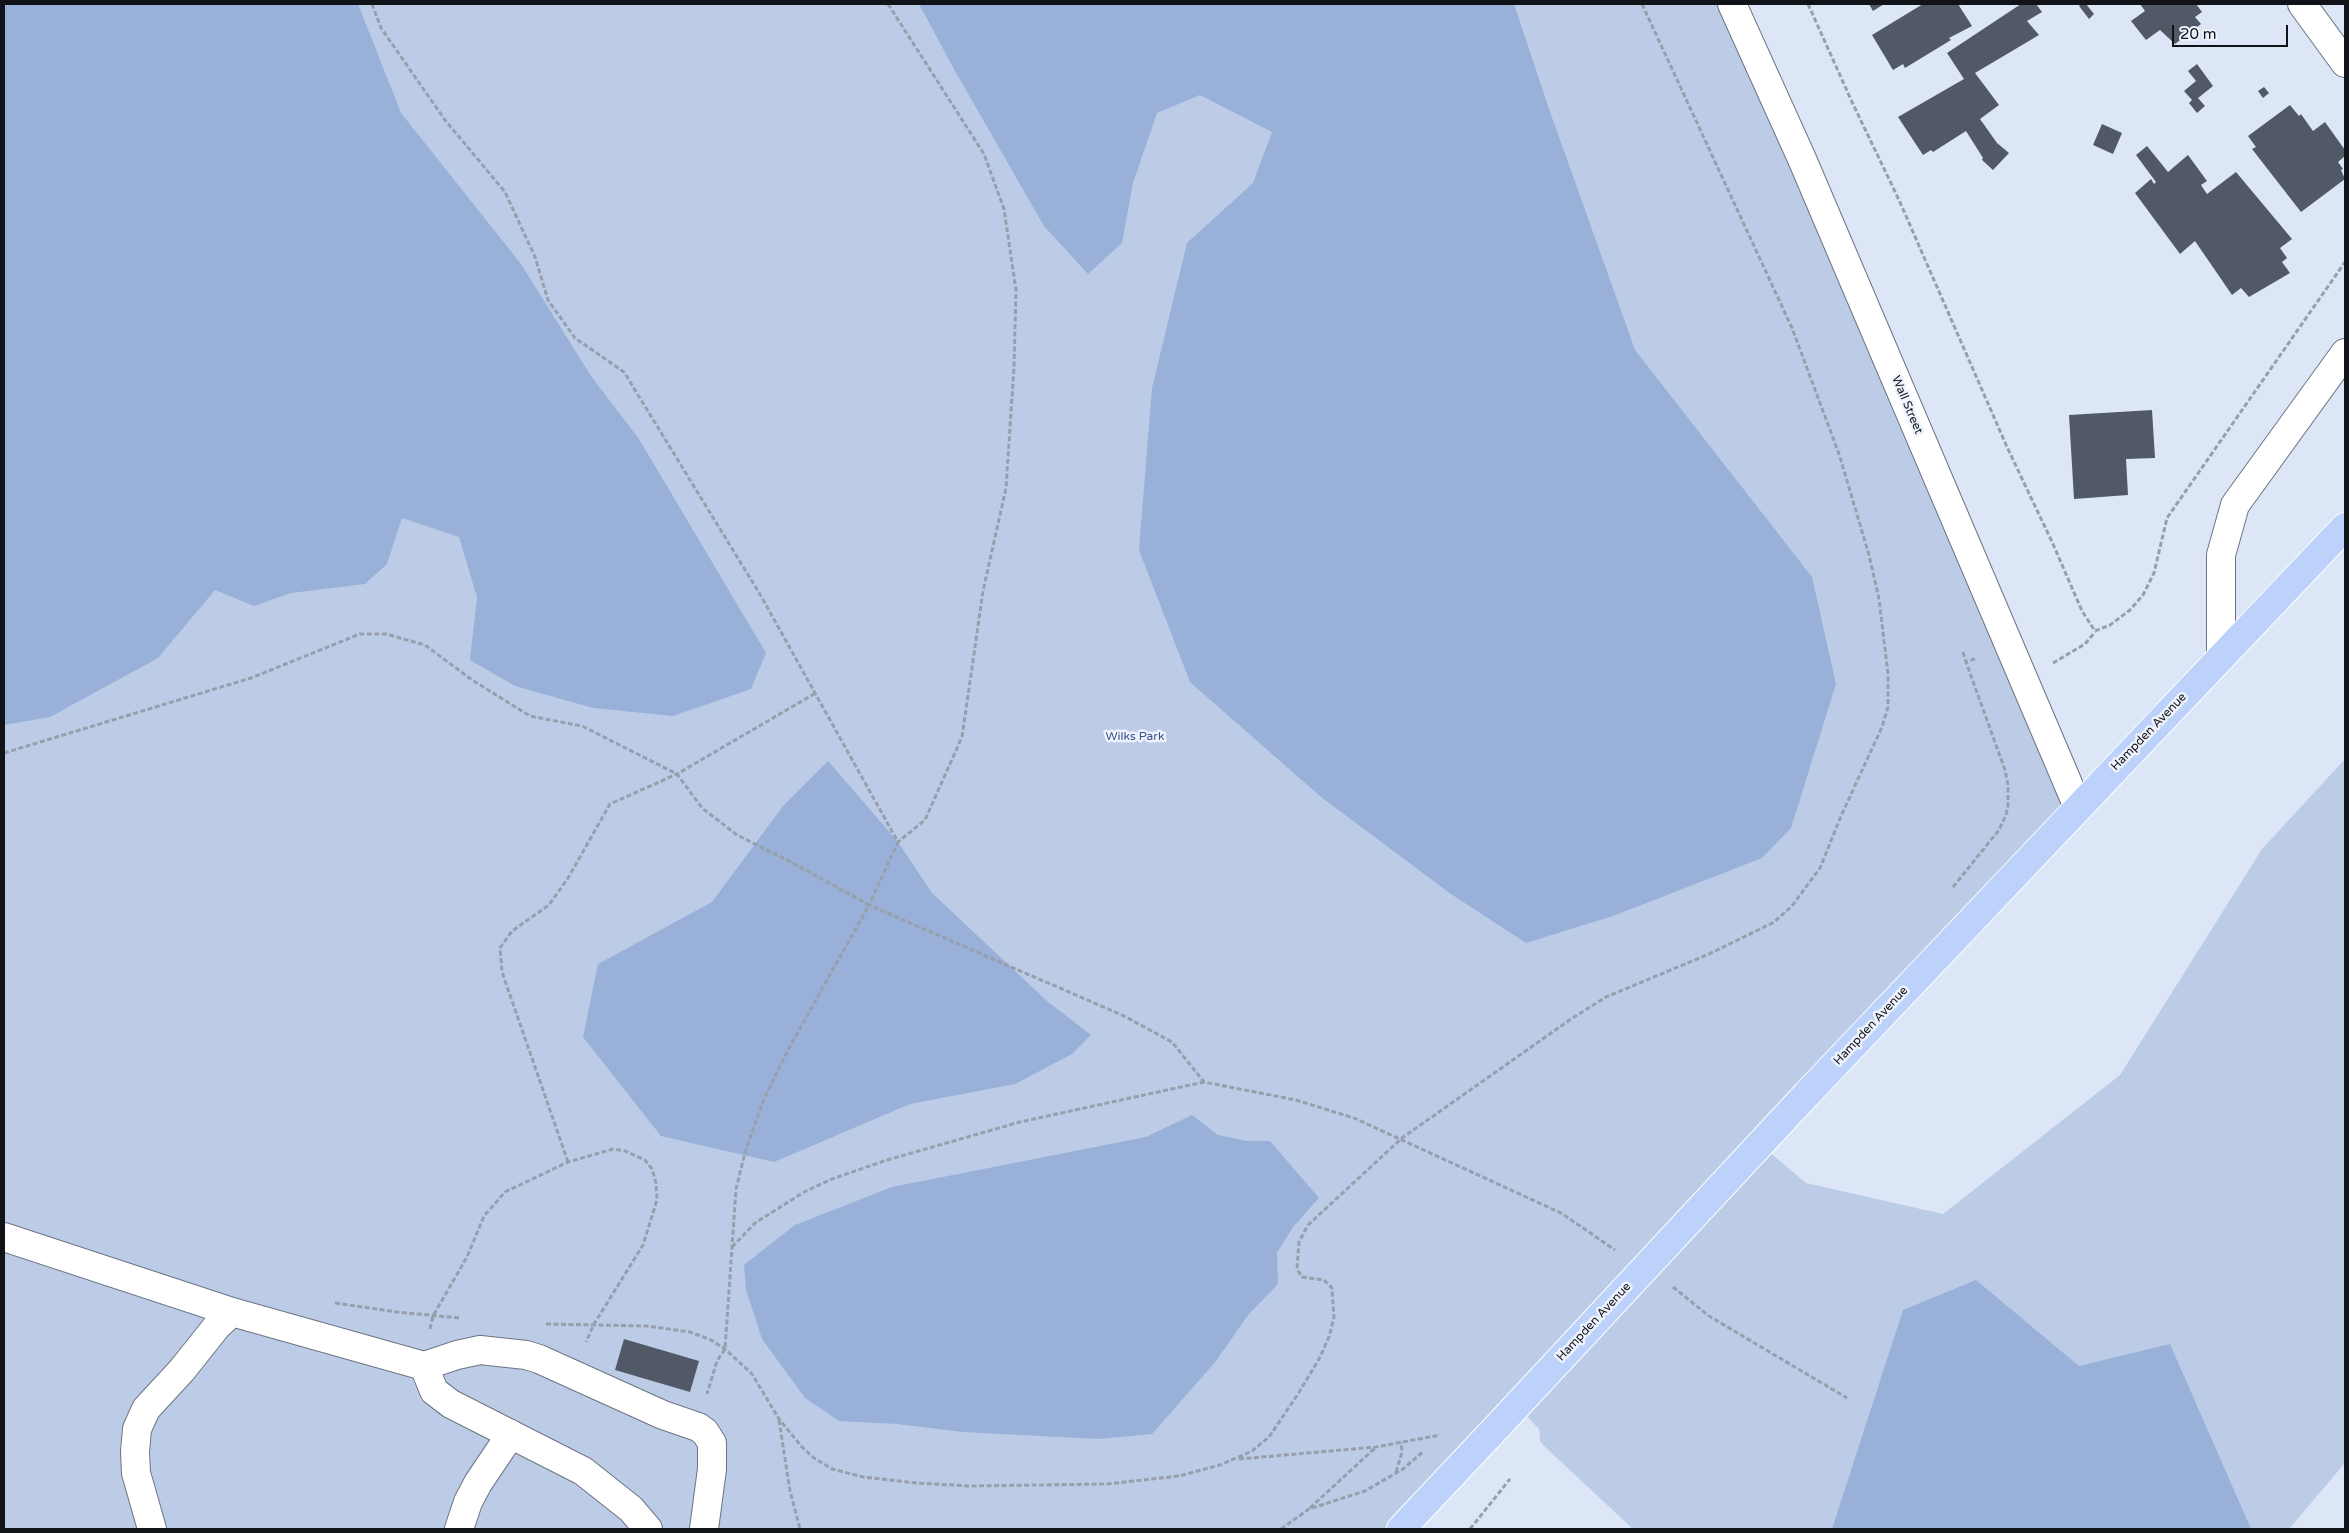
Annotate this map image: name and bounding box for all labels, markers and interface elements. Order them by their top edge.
scale bar [2174,15,2290,47]
text: 20 m [2180,25,2217,43]
street label: Wall Street [1888,374,1926,436]
street label: Hampden Avenue [2108,690,2190,774]
park label: Wilks Park [1106,730,1164,744]
street label: Hampden Avenue [1831,984,1911,1068]
street label: Hampden Avenue [1554,1280,1634,1364]

